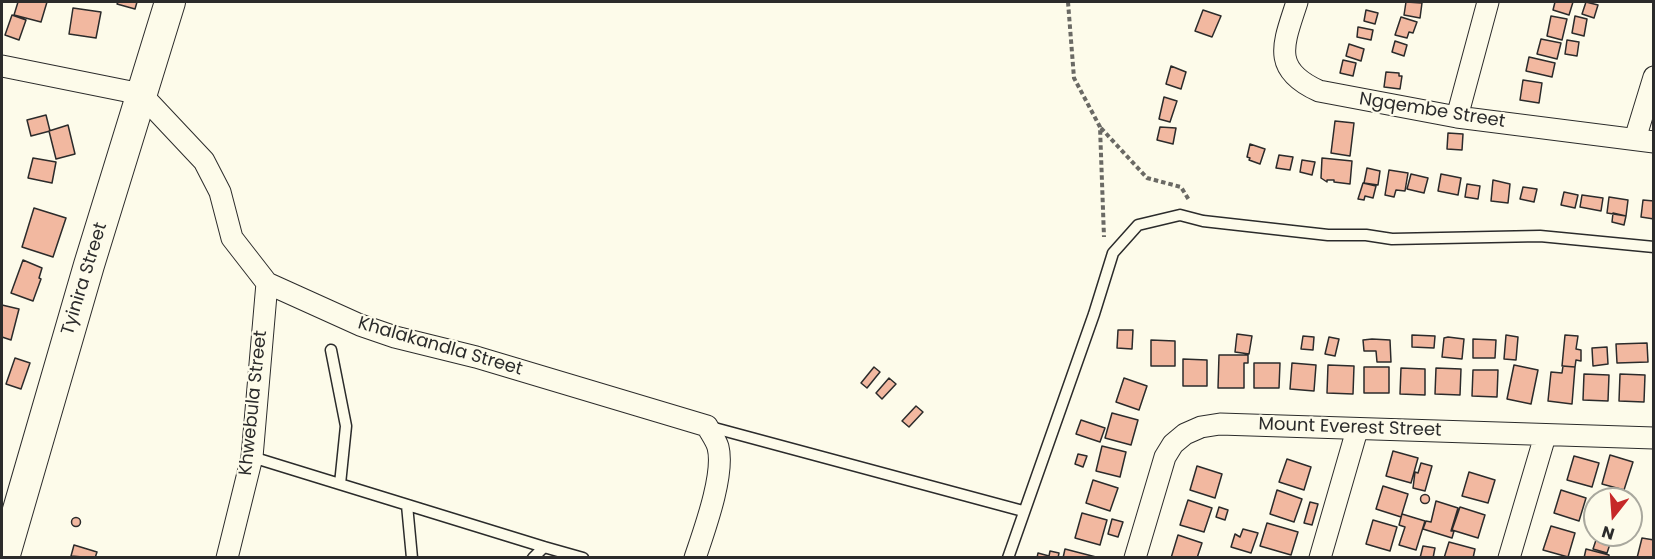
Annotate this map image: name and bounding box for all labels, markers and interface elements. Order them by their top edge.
street label: Ngqembe Street [1357,89,1507,133]
street label: Tyinira Street [58,220,112,338]
street label: Khalakandla Street [355,313,525,381]
street label: Khwebula Street [236,329,272,477]
street label: Mount Everest Street [1258,414,1442,442]
north arrow [1583,487,1643,547]
text: N [1599,520,1617,546]

